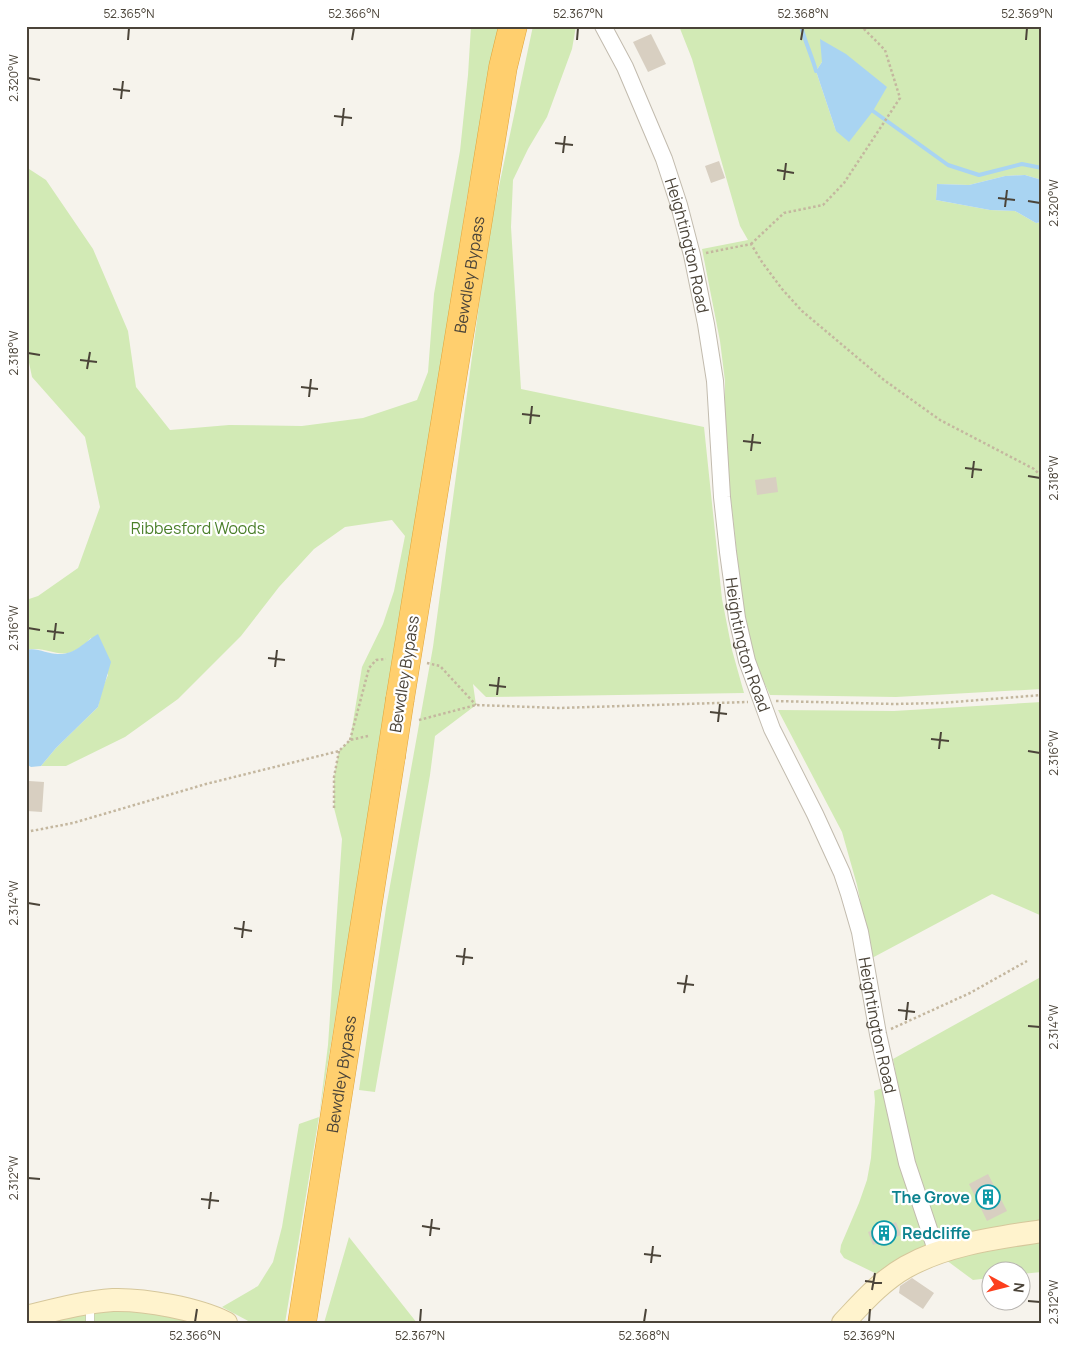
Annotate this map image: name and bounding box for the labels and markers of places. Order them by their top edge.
building icon: The Grove [975,1184,1001,1210]
place label: The Grove [892,1186,970,1208]
building icon: Redcliffe [871,1220,897,1246]
place label: Redcliffe [902,1222,971,1244]

